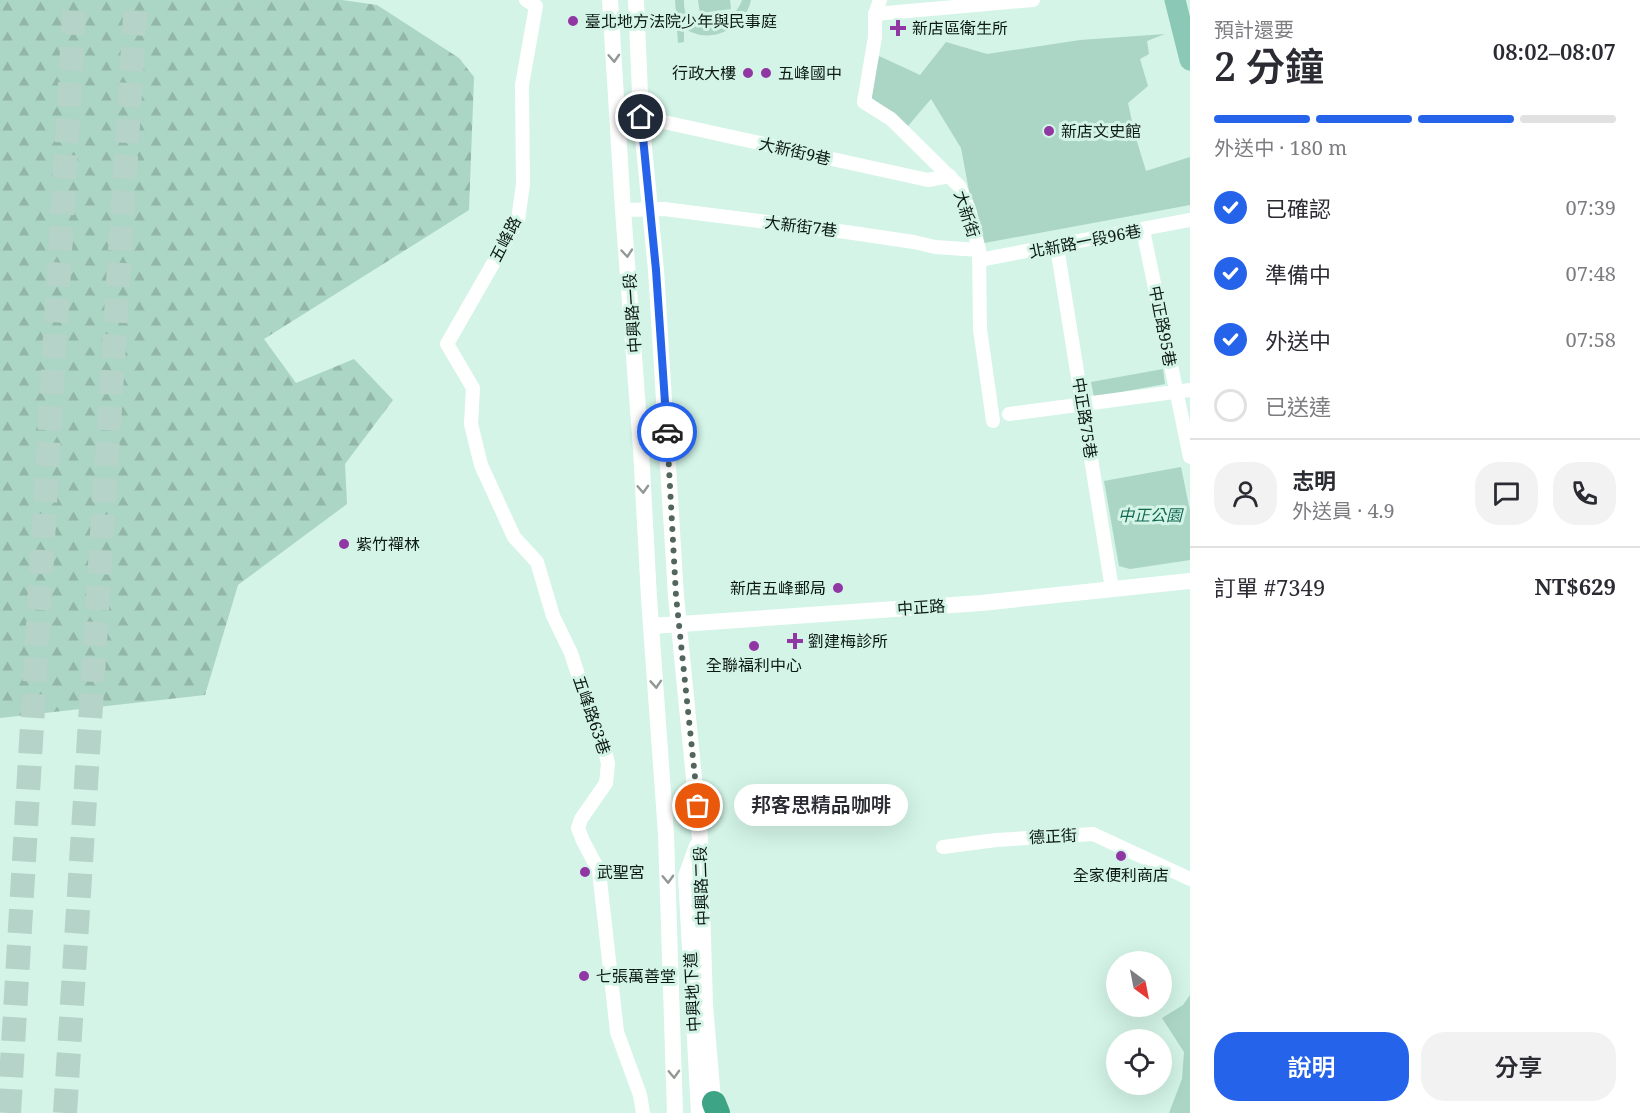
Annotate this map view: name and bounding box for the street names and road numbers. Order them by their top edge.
street label: 大新街9巷 [757,132,833,170]
street label: 大新街 [949,188,985,240]
street label: 大新街7巷 [763,211,839,241]
street label: 五峰路 [484,213,526,265]
street label: 北新路一段96巷 [1027,219,1143,263]
street label: 中興路一段 [618,272,646,354]
street label: 中正路95巷 [1144,284,1182,368]
street label: 中正路75巷 [1068,376,1102,460]
street label: 中正路 [896,594,946,620]
street label: 五峰路63巷 [568,673,616,757]
street label: 德正街 [1028,824,1078,848]
street label: 中興路二段 [689,846,713,926]
street label: 中興地下道 [679,951,705,1033]

